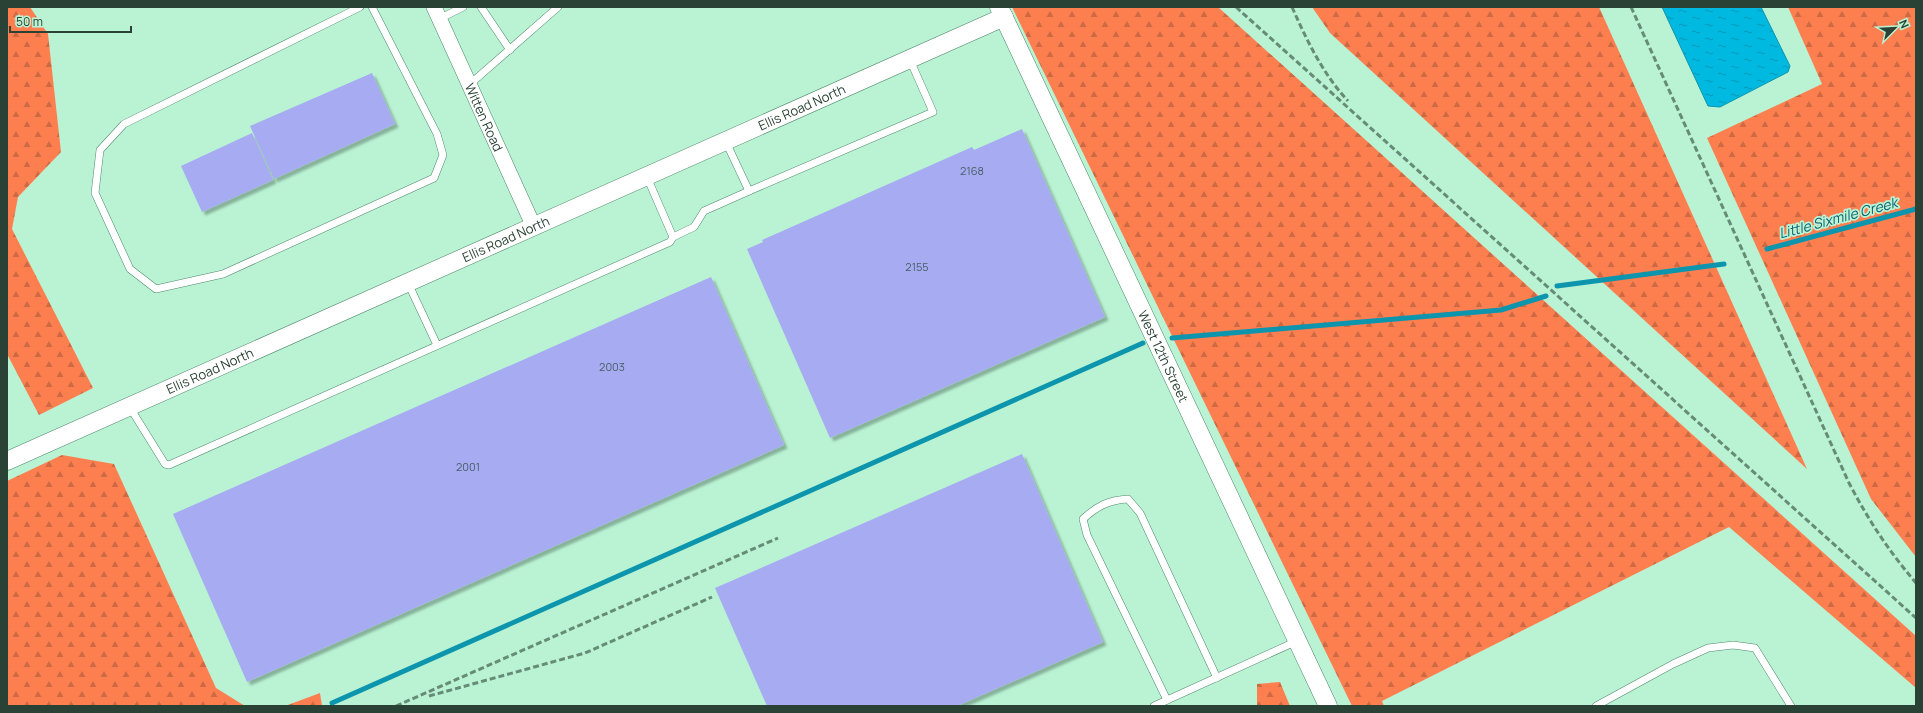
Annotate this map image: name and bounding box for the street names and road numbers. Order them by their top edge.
street label: Witten Road [461,80,507,154]
street label: Ellis Road North [755,80,848,134]
street label: Ellis Road North [459,212,552,266]
street label: West 12th Street [1134,307,1193,405]
street label: Ellis Road North [163,343,256,398]

